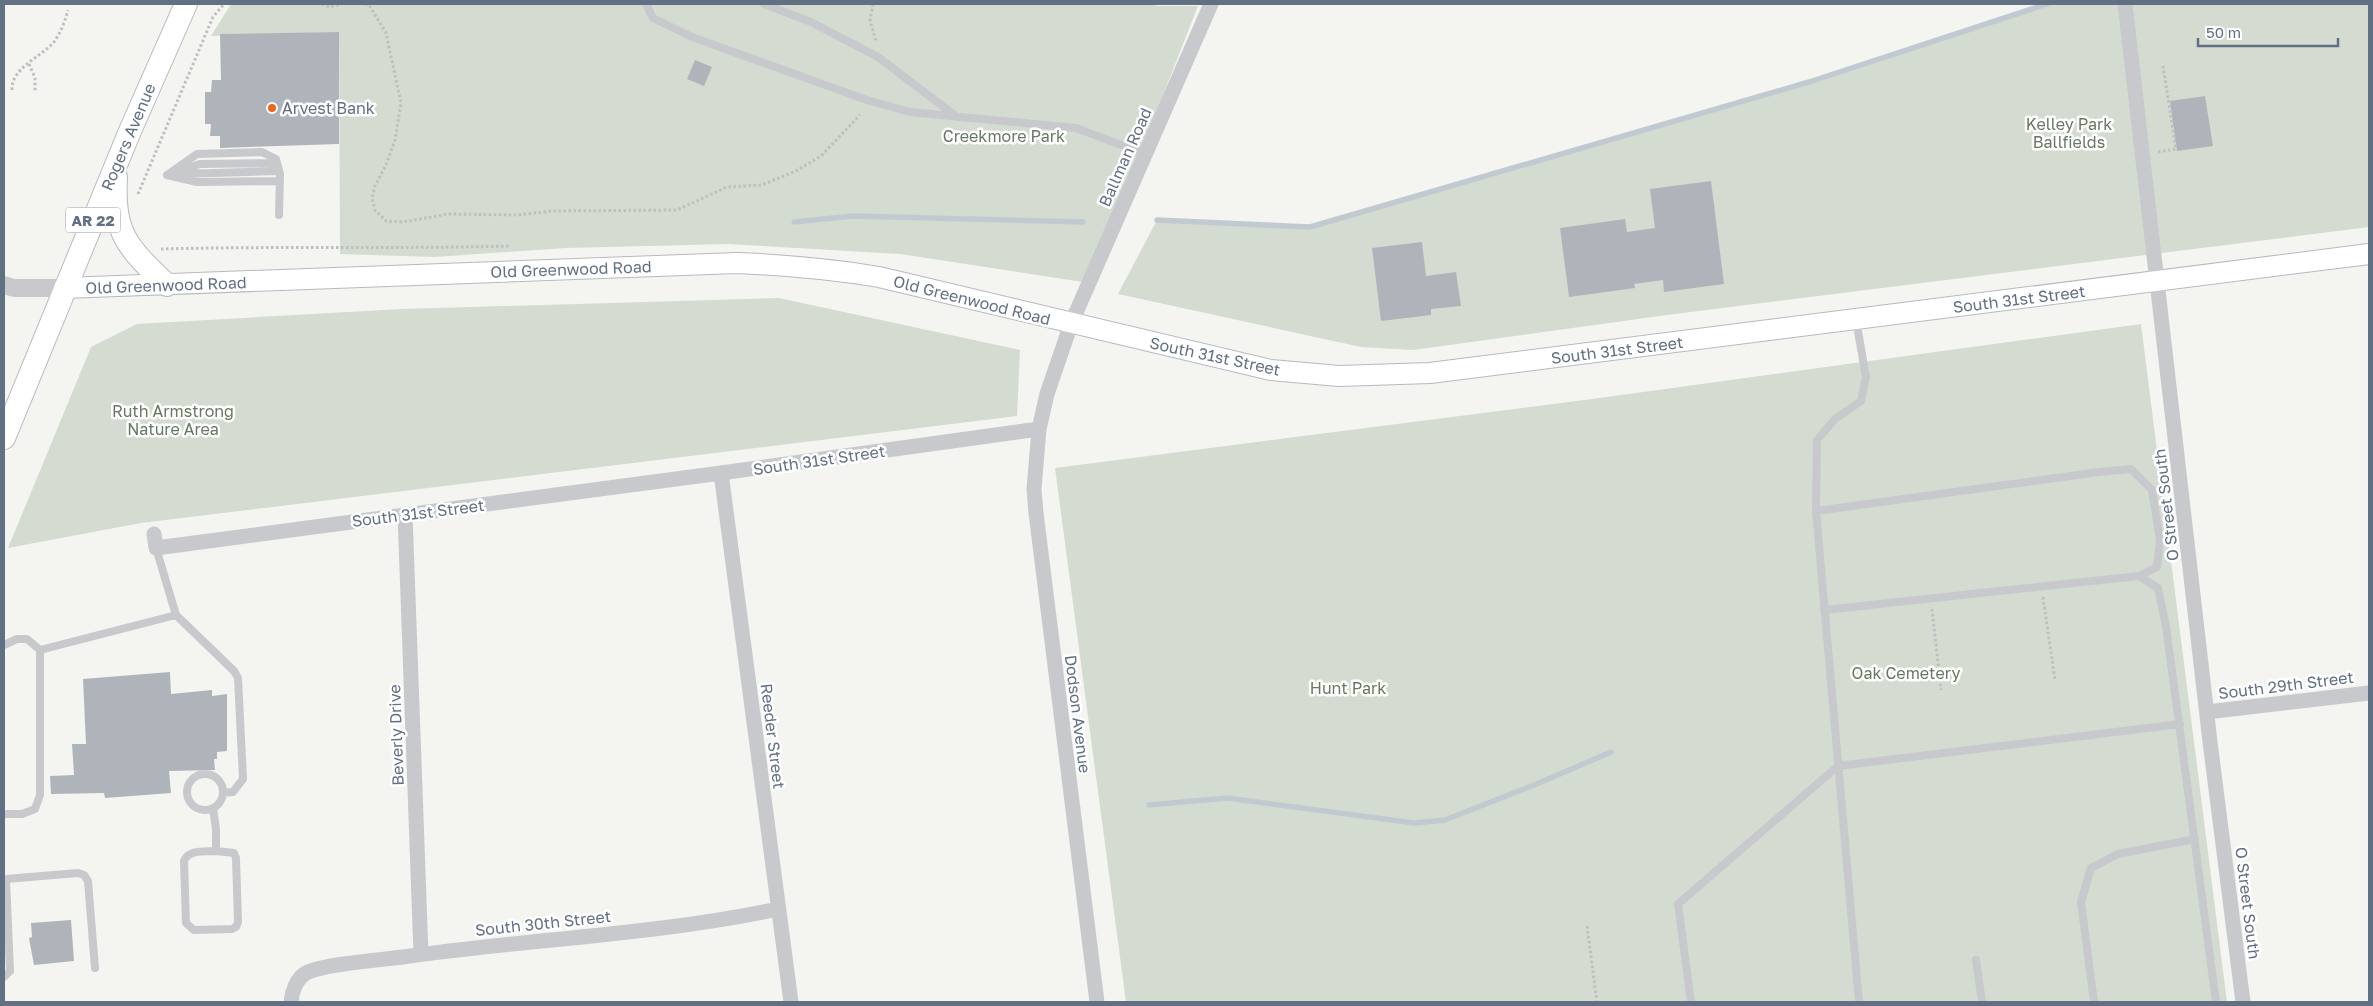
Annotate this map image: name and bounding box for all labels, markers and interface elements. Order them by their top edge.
scale bar [2198,15,2338,47]
text: 50 m [2206,23,2241,41]
street label: Rogers Avenue [96,80,160,194]
place label: Arvest Bank [282,98,375,118]
marker: Arvest Bank [266,102,278,114]
street label: Ballman Road [1094,104,1156,210]
park label: Kelley Park Ballfields [2026,114,2112,152]
park label: Creekmore Park [943,126,1065,146]
road number: AR 22 [66,208,120,232]
street label: Old Greenwood Road [490,256,652,282]
street label: Old Greenwood Road [891,271,1053,329]
street label: Old Greenwood Road [85,272,247,298]
street label: South 31st Street [1952,281,2086,317]
street label: South 31st Street [1148,332,1282,380]
street label: South 31st Street [1550,332,1684,368]
park label: Ruth Armstrong Nature Area [112,401,234,439]
street label: South 31st Street [752,441,886,479]
street label: O Street South [2149,448,2183,562]
street label: South 31st Street [351,495,485,531]
street label: Dodson Avenue [1061,654,1095,774]
park label: Oak Cemetery [1852,663,1960,683]
street label: South 29th Street [2217,667,2355,703]
park label: Hunt Park [1310,678,1386,698]
street label: Reeder Street [757,682,789,790]
street label: Beverly Drive [384,684,408,786]
street label: O Street South [2231,846,2265,960]
street label: South 30th Street [474,906,612,940]

